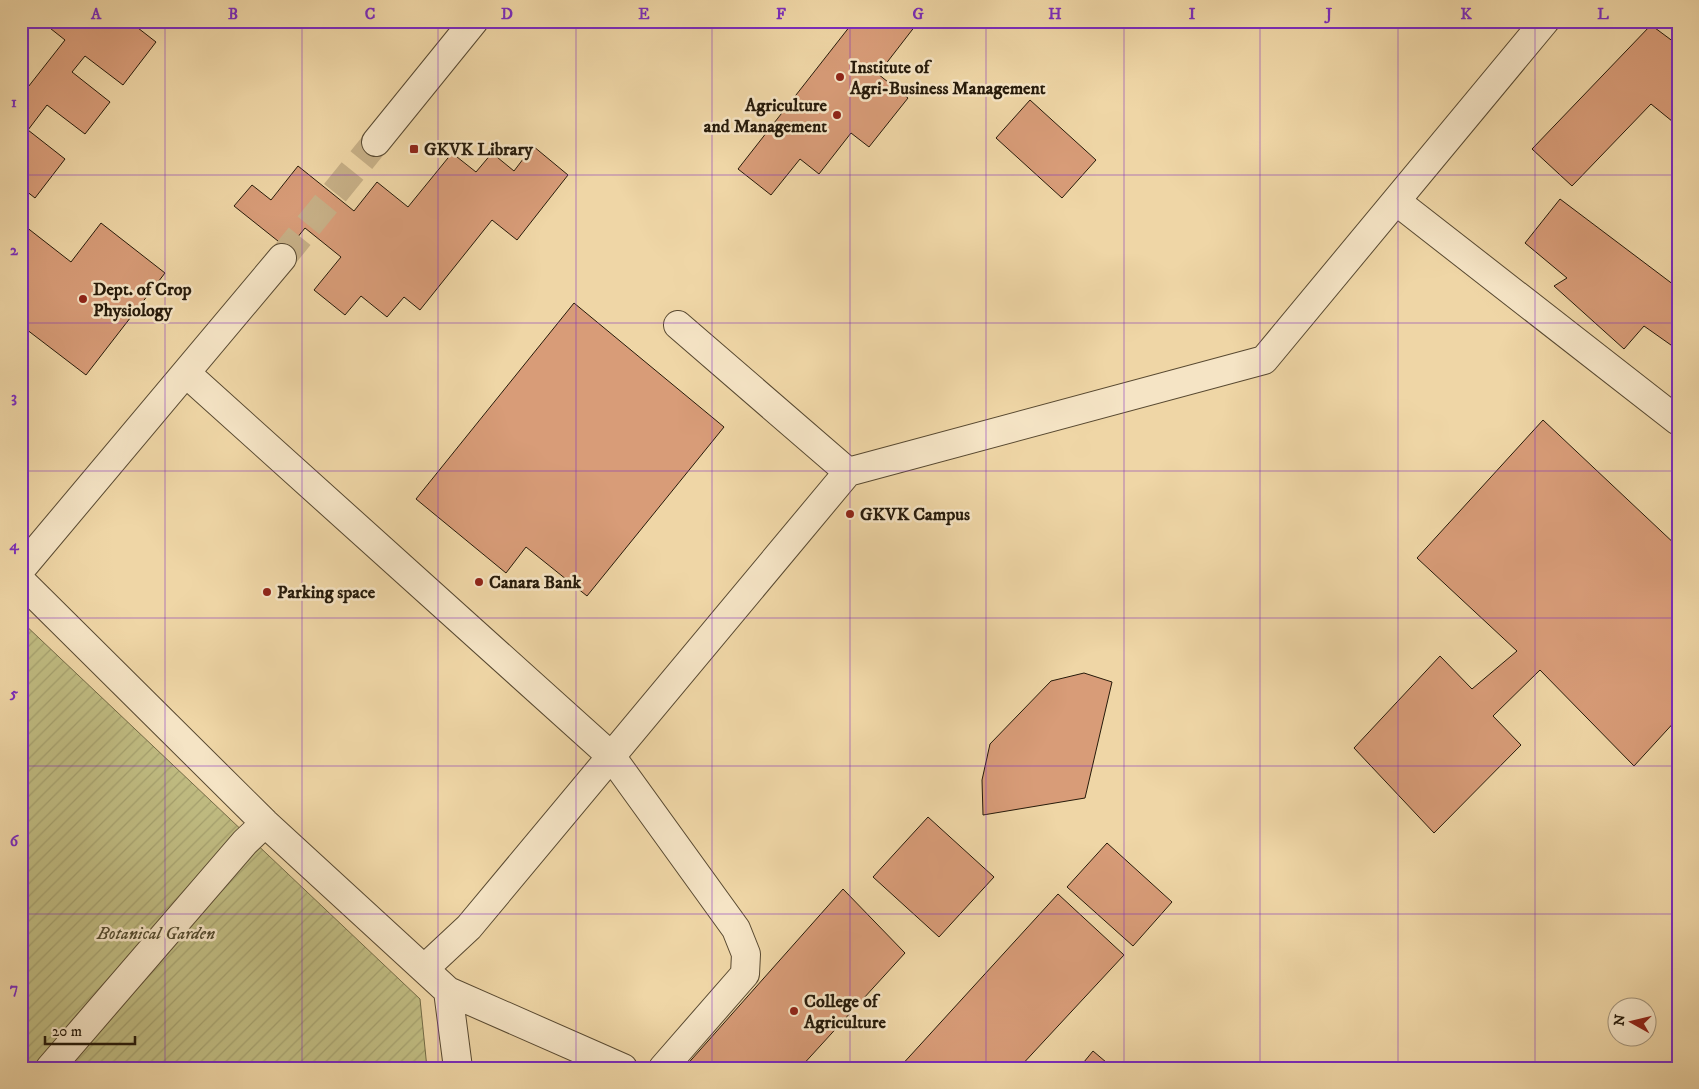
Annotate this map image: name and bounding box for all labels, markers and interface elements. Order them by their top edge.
text: A [90,4,102,24]
text: B [228,4,238,24]
text: C [365,4,375,24]
text: D [501,4,513,24]
text: E [638,4,650,24]
text: F [776,4,786,24]
text: G [912,4,924,24]
text: H [1048,4,1062,24]
text: I [1189,4,1196,24]
text: J [1324,4,1333,24]
text: K [1460,4,1472,24]
text: L [1597,4,1609,24]
place label: Institute of Agri-Business Management [849,57,1046,100]
marker: Institute of Agri-Business Management [834,71,846,83]
text: 1 [11,92,17,112]
place label: Agriculture and Management [704,95,828,138]
marker: Agriculture and Management [831,109,843,121]
place label: GKVK Library [424,139,533,161]
marker: GKVK Library [408,143,420,155]
text: 2 [10,240,19,260]
place label: Dept. of Crop Physiology [93,279,191,322]
marker: Dept. of Crop Physiology [77,293,89,305]
text: 3 [11,387,17,407]
place label: GKVK Campus [860,504,970,526]
marker: GKVK Campus [844,508,856,520]
text: 4 [8,535,19,555]
place label: Canara Bank [489,572,582,594]
marker: Canara Bank [473,576,485,588]
place label: Parking space [277,582,376,604]
marker: Parking space [261,586,273,598]
text: 5 [9,683,18,703]
text: 6 [10,831,20,851]
park label: Botanical Garden [96,923,215,945]
text: 7 [10,978,18,998]
place label: College of Agriculture [803,991,886,1034]
north arrow [1606,996,1656,1046]
marker: College of Agriculture [788,1005,800,1017]
text: N [1610,1013,1630,1027]
scale bar [45,1014,135,1046]
text: 20 m [52,1022,82,1041]

